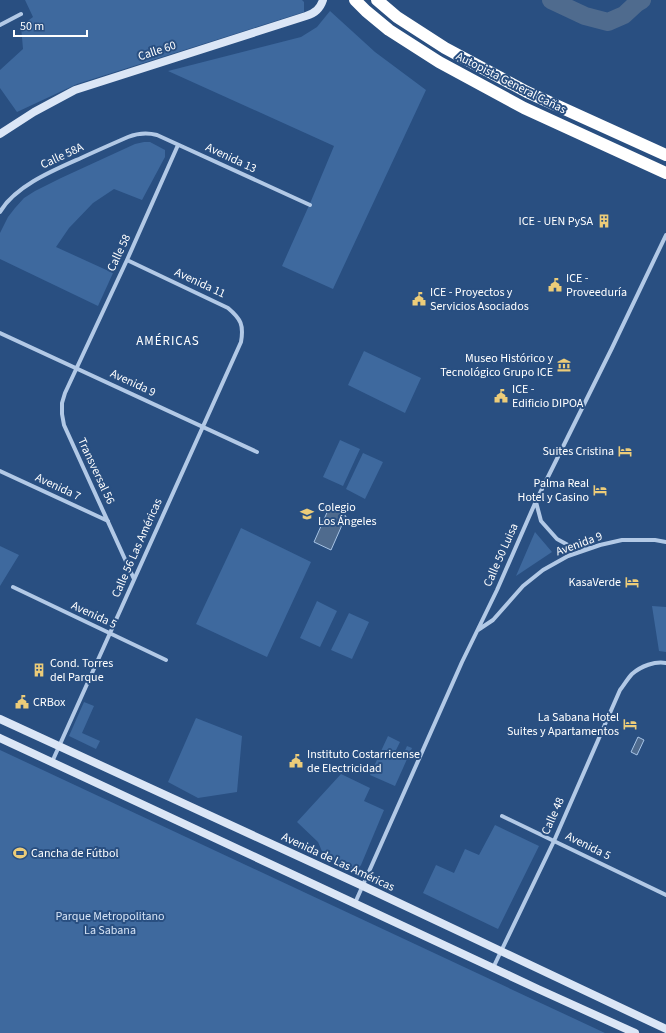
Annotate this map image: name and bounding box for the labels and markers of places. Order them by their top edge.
place label: ICE - UEN PySA [519,213,593,230]
building icon: ICE - UEN PySA [596,213,612,229]
place label: ICE - Proveeduría [566,270,627,301]
public building icon: ICE - Proveeduría [547,277,563,293]
place label: ICE - Proyectos y Servicios Asociados [430,284,529,315]
public building icon: ICE - Proyectos y Servicios Asociados [411,291,427,307]
place label: Museo Histórico y Tecnológico Grupo ICE [440,350,553,381]
museum icon: Museo Histórico y Tecnológico Grupo ICE [556,357,572,373]
place label: ICE - Edificio DIPOA [512,381,584,412]
public building icon: ICE - Edificio DIPOA [493,388,509,404]
place label: Suites Cristina [542,443,614,460]
hotel icon: Suites Cristina [617,443,633,459]
place label: Palma Real Hotel y Casino [518,475,589,506]
hotel icon: Palma Real Hotel y Casino [592,482,608,498]
place label: Colegio Los Ángeles [318,499,377,530]
school or university icon: Colegio Los Ángeles [299,506,315,522]
place label: KasaVerde [569,574,621,591]
hotel icon: KasaVerde [624,574,640,590]
place label: Cond. Torres del Parque [50,655,113,686]
building icon: Cond. Torres del Parque [31,662,47,678]
public building icon: CRBox [14,694,30,710]
place label: CRBox [33,694,66,711]
place label: La Sabana Hotel Suites y Apartamentos [507,709,619,740]
hotel icon: La Sabana Hotel Suites y Apartamentos [622,716,638,732]
place label: Instituto Costarricense de Electricidad [307,746,420,777]
public building icon: Instituto Costarricense de Electricidad [288,753,304,769]
sports icon: Cancha de Fútbol [12,845,28,861]
place label: Cancha de Fútbol [31,845,118,862]

